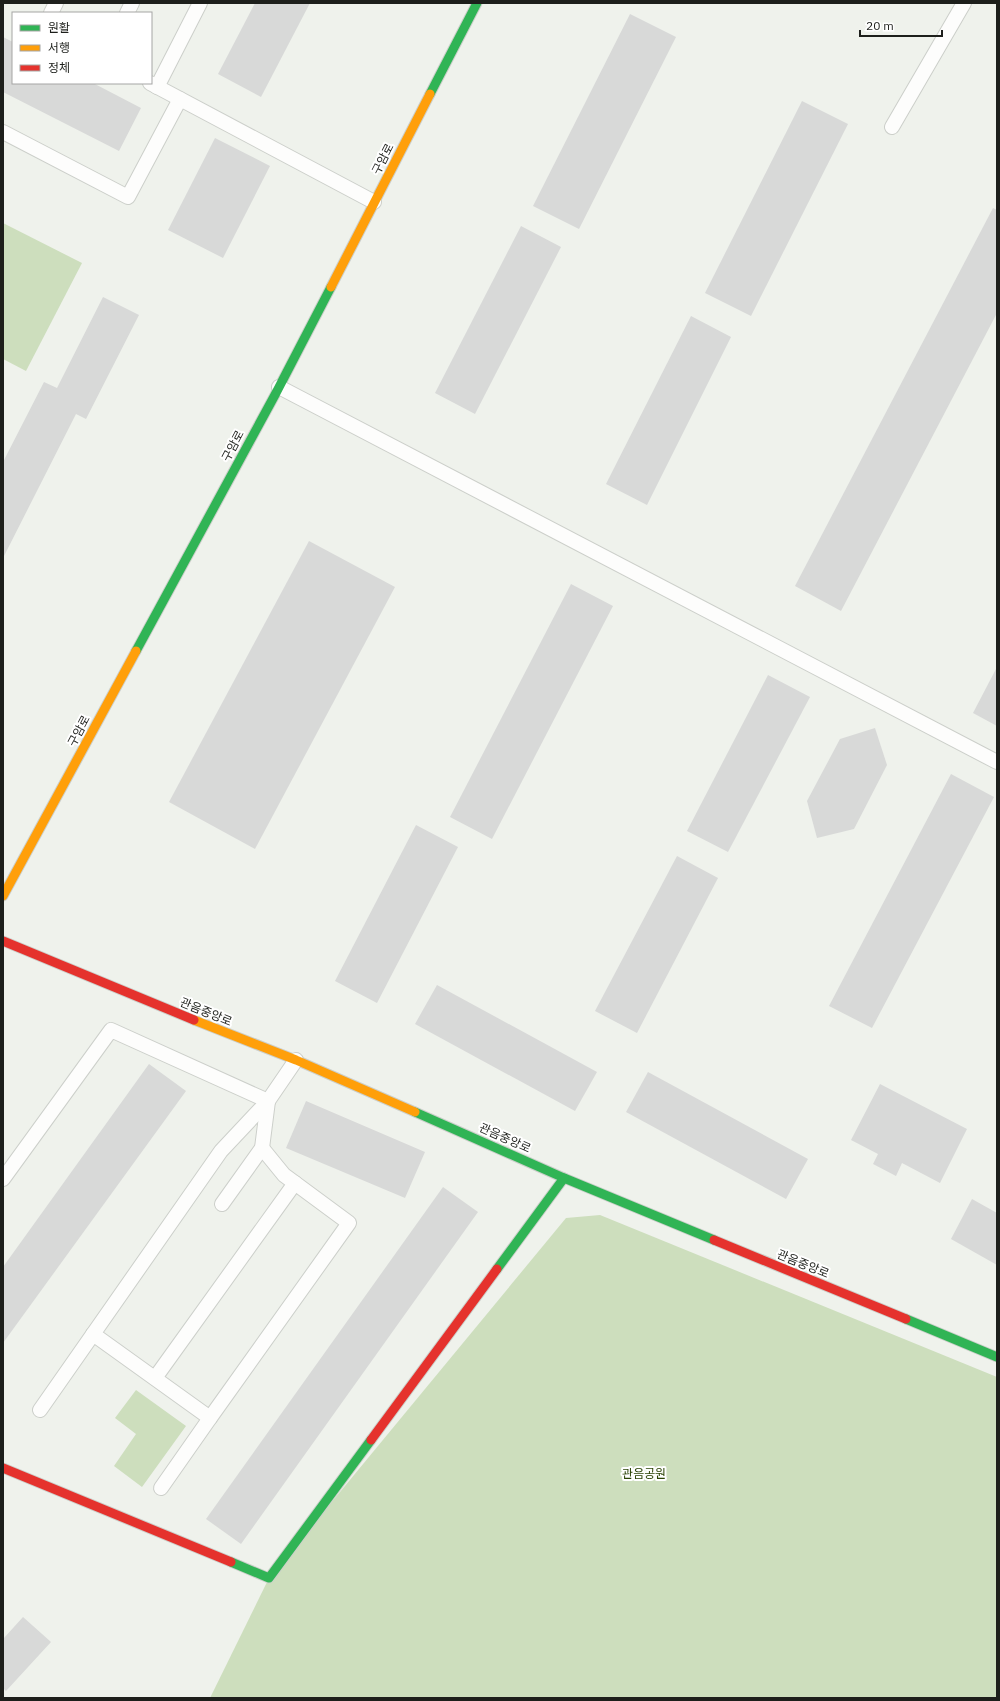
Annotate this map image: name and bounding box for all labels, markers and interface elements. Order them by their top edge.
legend [12,12,152,84]
scale bar [860,12,942,38]
text: 20 m [866,18,894,33]
text: 원활 [48,20,70,35]
text: 서행 [48,40,70,55]
text: 정체 [48,60,70,75]
street label: 구암로 [368,141,397,177]
street label: 구암로 [218,428,247,464]
street label: 구암로 [64,713,93,749]
street label: 관음중앙로 [178,994,235,1029]
street label: 관음중앙로 [477,1119,533,1156]
street label: 관음중앙로 [775,1246,832,1281]
park label: 관음공원 [622,1466,666,1481]

